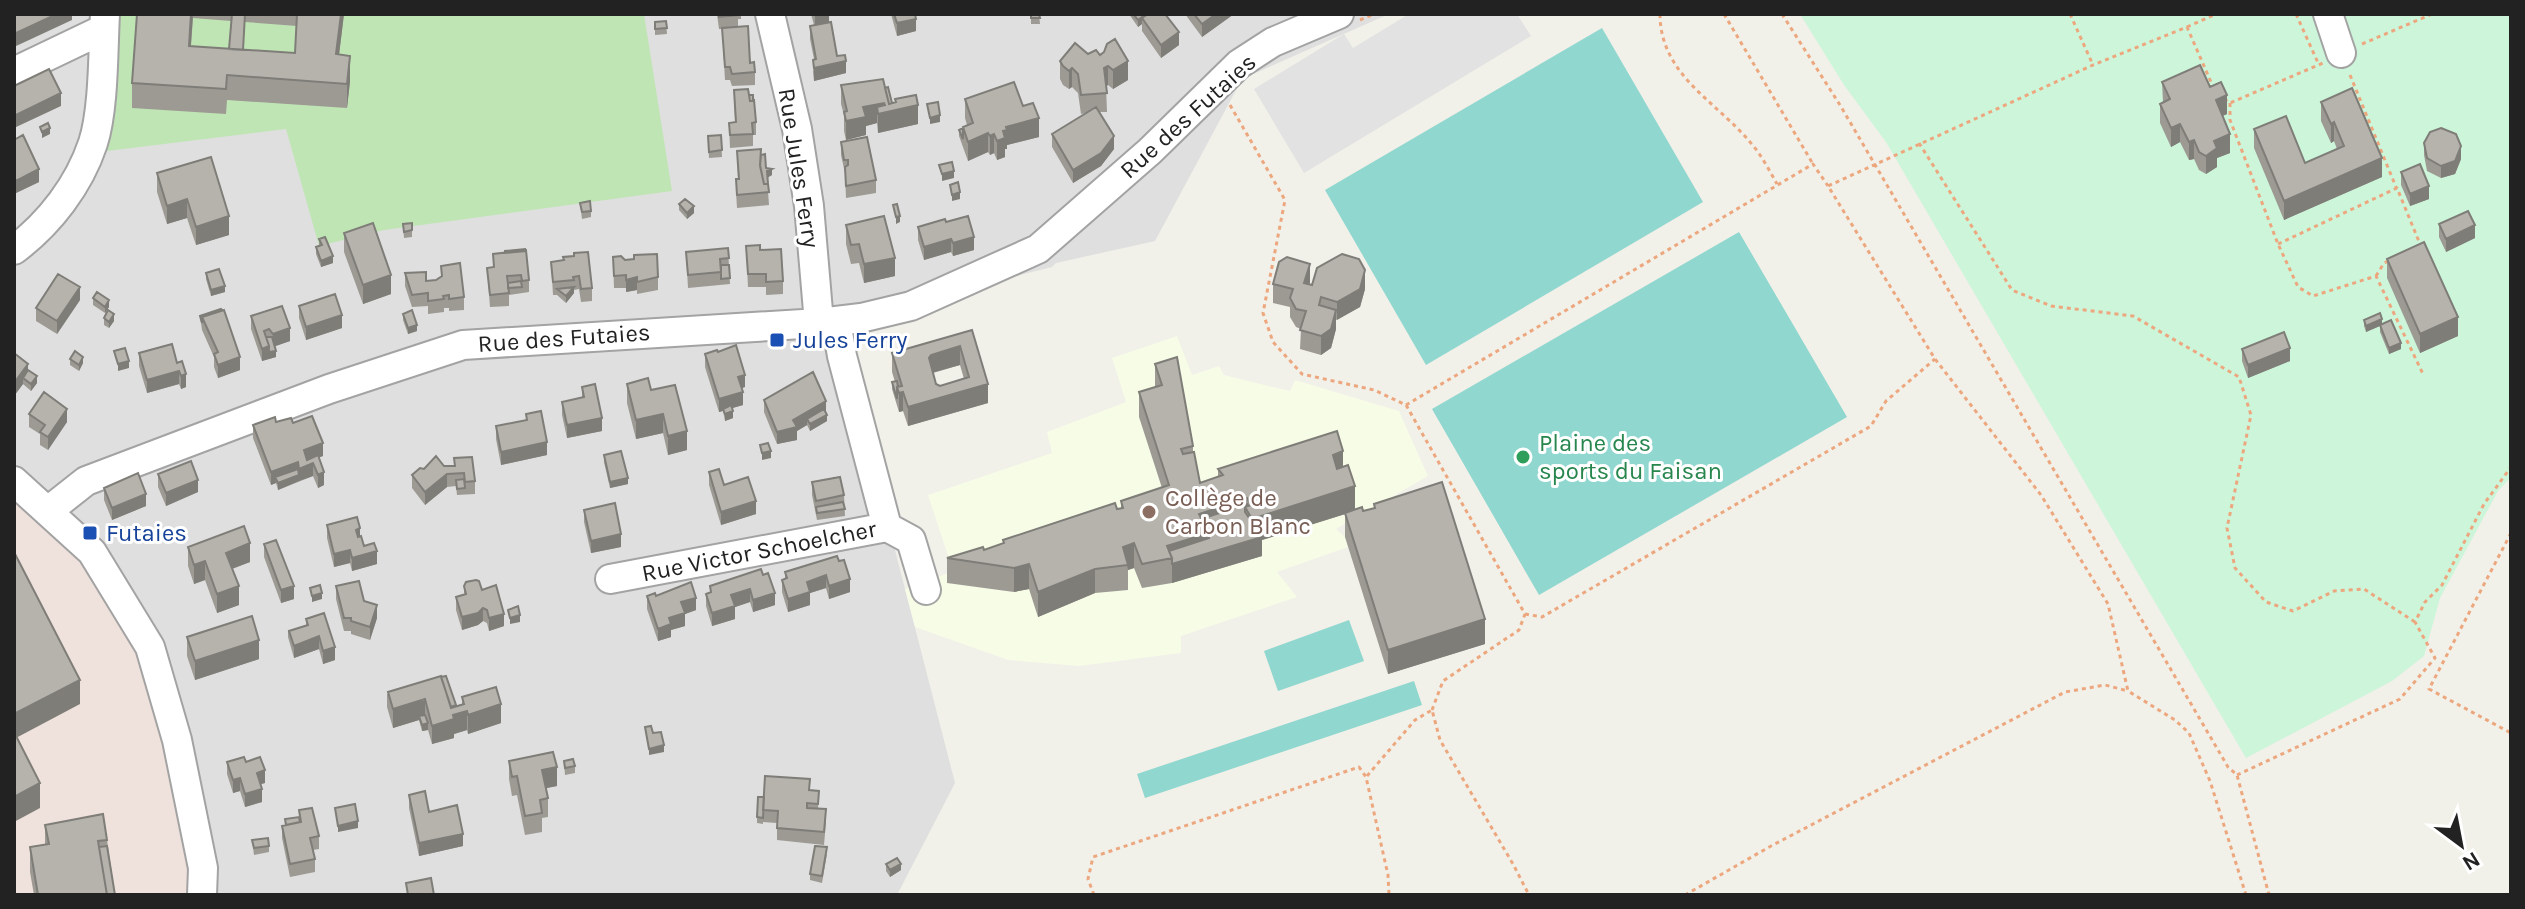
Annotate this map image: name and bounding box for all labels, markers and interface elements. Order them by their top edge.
street label: Rue des Futaies [1114,48,1262,184]
street label: Rue Jules Ferry [773,86,825,250]
street label: Rue des Futaies [477,318,651,358]
place label: Jules Ferry [793,326,907,354]
marker: Jules Ferry [768,331,786,349]
place label: Plaine des sports du Faisan [1539,429,1722,485]
marker: Plaine des sports du Faisan [1514,448,1532,466]
place label: Collège de Carbon Blanc [1165,484,1311,540]
marker: Collège de Carbon Blanc [1140,503,1158,521]
street label: Rue Victor Schoelcher [639,514,879,587]
place label: Futaies [106,519,187,547]
marker: Futaies [81,524,99,542]
north arrow [2421,805,2501,885]
text: N [2457,846,2485,876]

